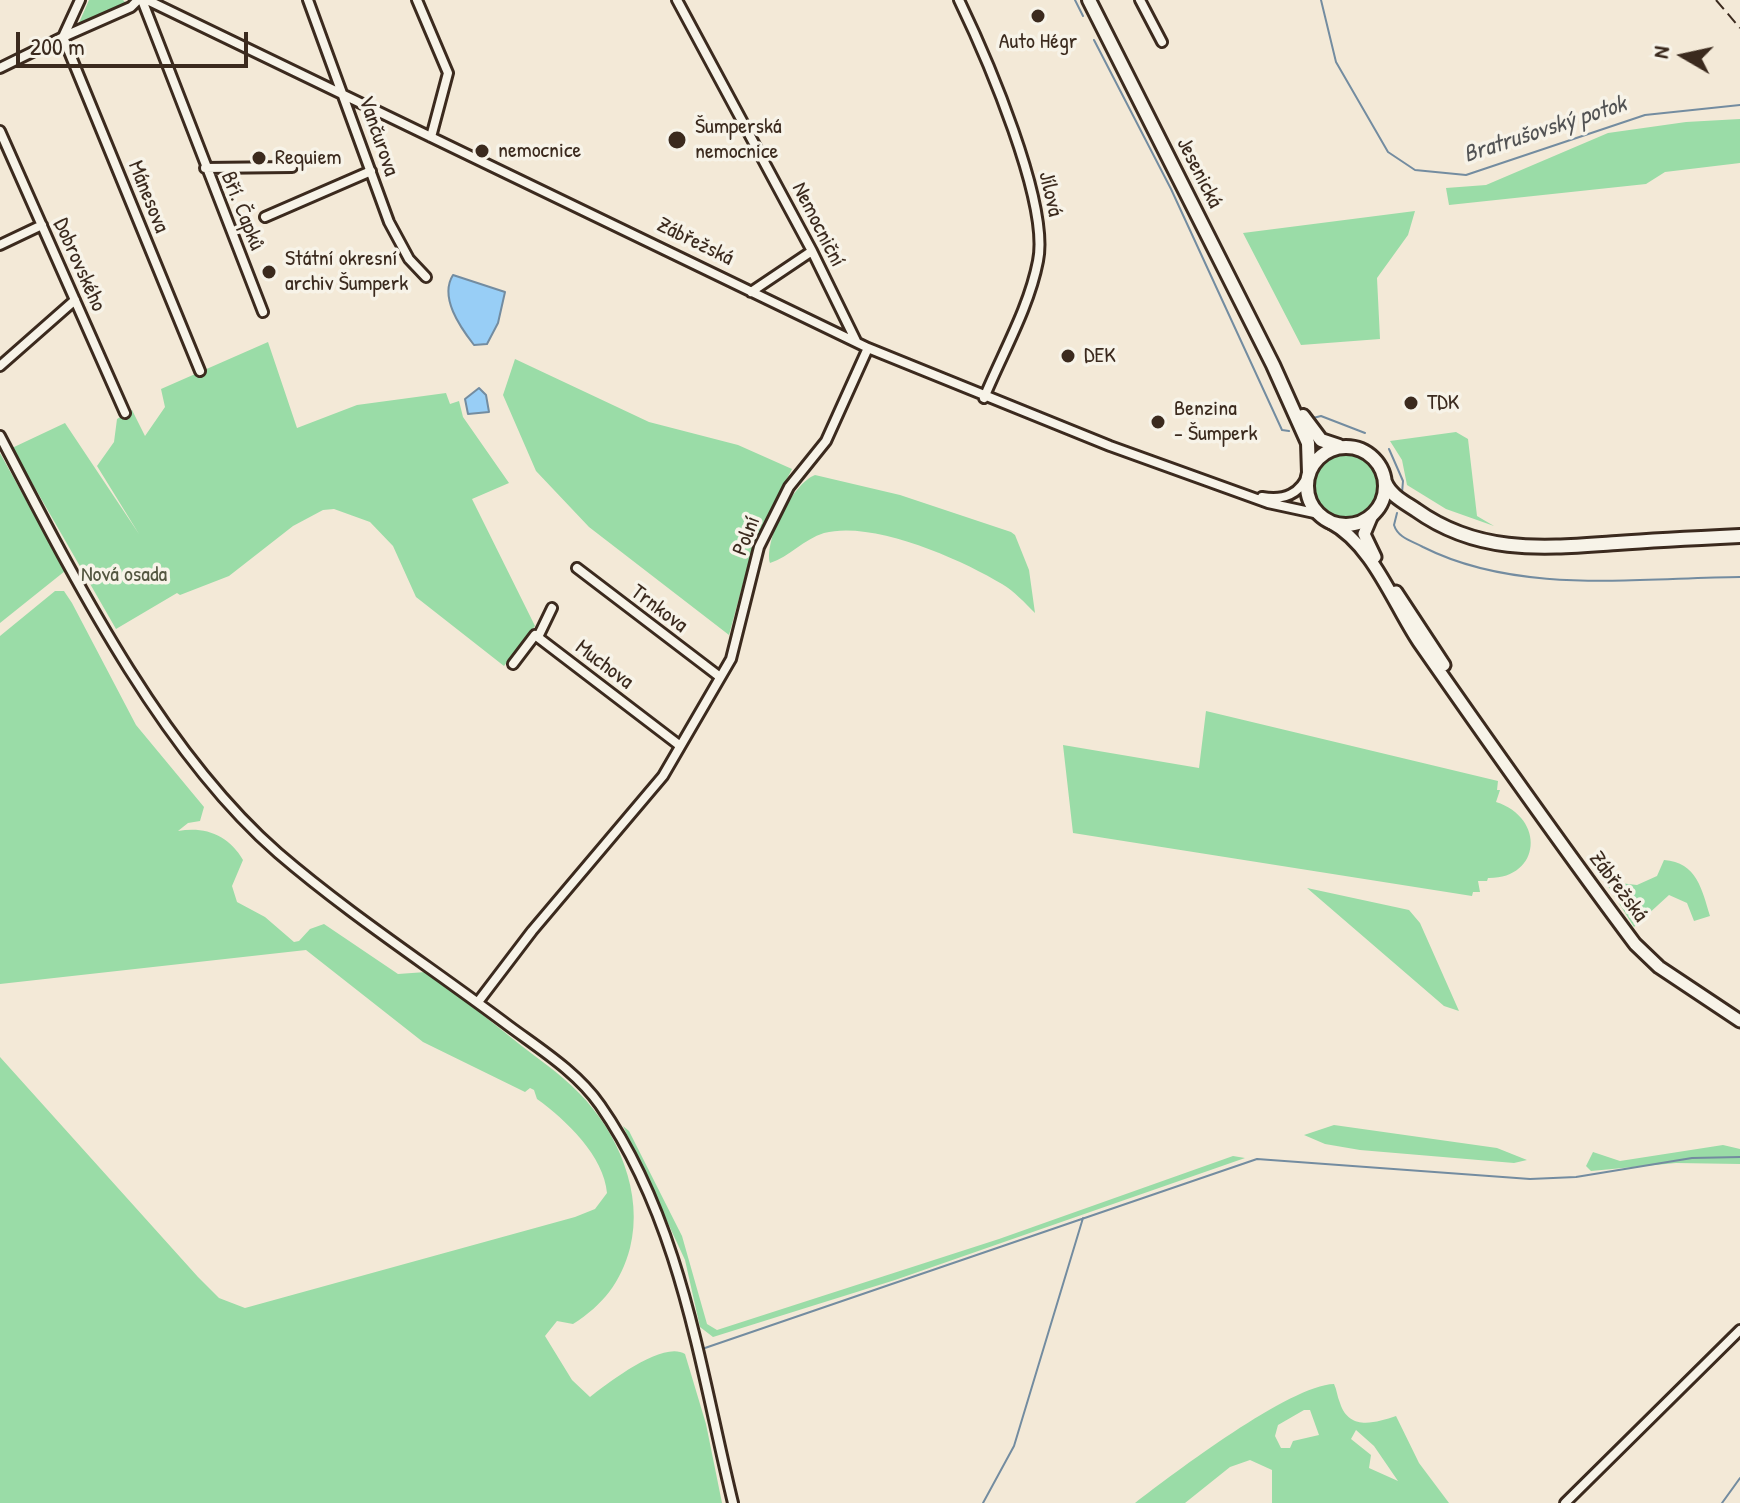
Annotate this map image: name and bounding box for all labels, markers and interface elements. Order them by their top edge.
marker: Auto Hégr [1029,7,1047,25]
scale bar [20,16,252,66]
north arrow [1644,16,1724,96]
place label: Auto Hégr [999,29,1077,55]
text: 200 m [30,30,85,62]
text: N [1645,44,1676,60]
water label: Bratrušovský potok [1460,90,1630,170]
street label: Vančurova [352,92,404,180]
place label: Šumperská nemocnice [695,114,782,166]
marker: Šumperská nemocnice [666,129,688,151]
street label: Jesenická [1170,133,1228,213]
place label: nemocnice [498,138,581,164]
marker: nemocnice [473,142,491,160]
place label: Requiem [275,145,341,171]
marker: Requiem [250,149,268,167]
street label: Mánesova [122,157,174,237]
street label: Bří. Čapků [214,168,270,254]
street label: Jílová [1032,169,1068,219]
street label: Nemocniční [786,178,850,272]
street label: Zábřežská [652,212,738,272]
street label: Dobrovského [47,214,111,316]
place label: Státní okresní archiv Šumperk [285,246,408,298]
marker: Státní okresní archiv Šumperk [260,263,278,281]
place label: DEK [1084,343,1116,369]
marker: DEK [1059,347,1077,365]
place label: TDK [1427,390,1459,416]
marker: TDK [1402,394,1420,412]
place label: Benzina - Šumperk [1174,396,1258,448]
marker: Benzina - Šumperk [1149,413,1167,431]
street label: Polní [727,513,767,559]
park label: Nová osada [81,562,167,588]
street label: Trnkova [625,579,693,639]
street label: Muchova [570,635,638,695]
street label: Zábřežská [1583,846,1653,928]

